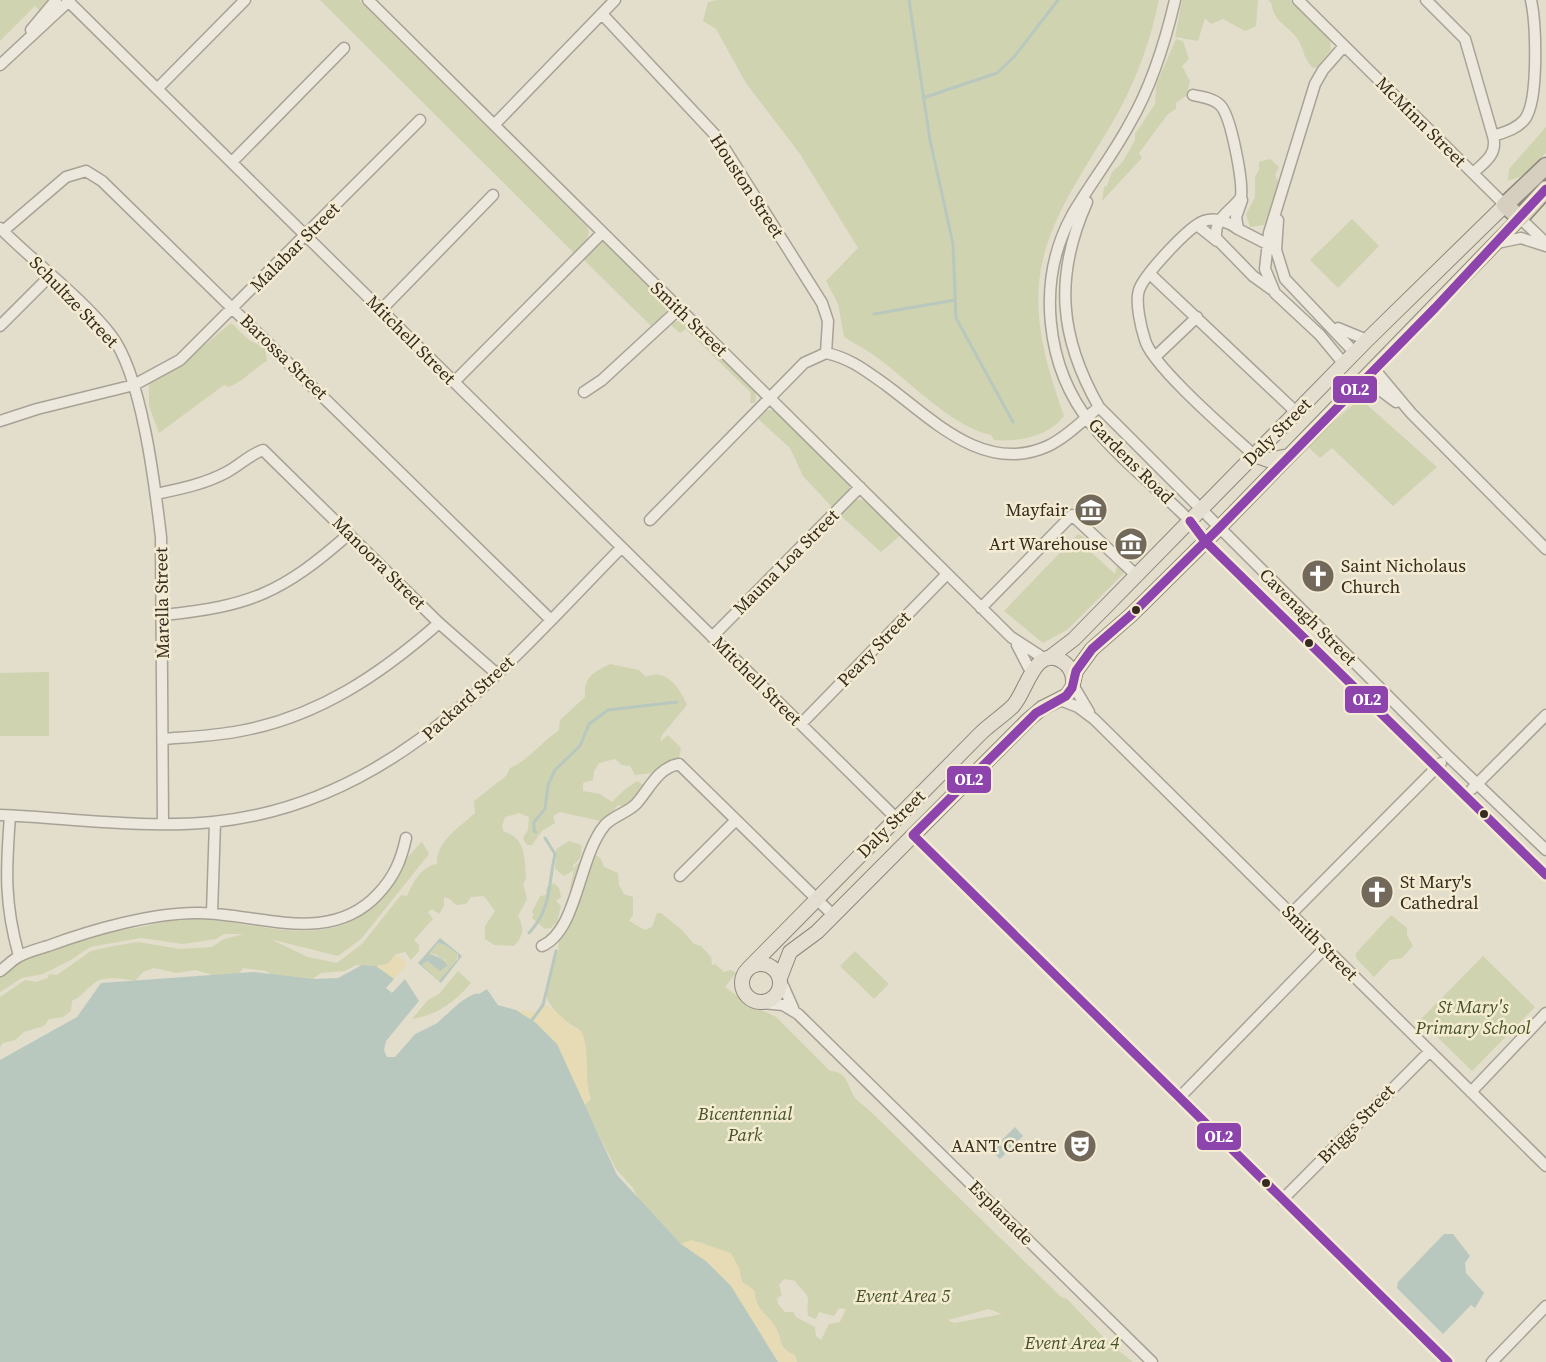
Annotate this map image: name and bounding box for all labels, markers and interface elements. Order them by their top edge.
street label: McMinn Street [1371,71,1472,173]
street label: Houston Street [704,129,790,243]
street label: Malabar Street [244,196,345,297]
street label: Schultze Street [24,250,125,353]
street label: Smith Street [645,276,733,362]
street label: Mitchell Street [361,289,462,390]
street label: Barossa Street [235,308,334,405]
line badge: OL2 [1332,375,1378,404]
text: OL2 [1341,378,1370,400]
street label: Daly Street [1237,392,1316,471]
street label: Gardens Road [1083,412,1180,509]
museum icon: Mayfair [1073,492,1109,528]
place label: Mayfair [1005,497,1068,522]
street label: Mauna Loa Street [727,503,844,620]
street label: Manoora Street [327,510,432,615]
museum icon: Art Warehouse [1113,526,1149,562]
place label: Art Warehouse [989,531,1108,556]
street label: Marella Street [148,547,175,659]
place label: Saint Nicholaus Church [1341,553,1466,599]
church icon: Saint Nicholaus Church [1300,558,1336,594]
street label: Cavenagh Street [1254,562,1363,671]
unlabelled marker [1130,604,1142,616]
street label: Peary Street [831,605,916,692]
street label: Mitchell Street [707,630,808,731]
unlabelled marker [1303,637,1315,649]
street label: Packard Street [416,650,519,746]
line badge: OL2 [1344,685,1389,714]
text: OL2 [1353,688,1382,710]
line badge: OL2 [946,765,992,794]
text: OL2 [955,768,984,790]
street label: Daly Street [851,784,930,863]
unlabelled marker [1478,808,1490,820]
place label: St Mary's Cathedral [1400,869,1479,915]
church icon: St Mary's Cathedral [1359,874,1395,910]
street label: Smith Street [1277,899,1364,986]
park label: St Mary's Primary School [1415,994,1530,1040]
street label: Briggs Street [1311,1078,1400,1169]
park label: Bicentennial Park [697,1101,792,1147]
line badge: OL2 [1196,1122,1242,1151]
text: OL2 [1205,1125,1234,1147]
theatre icon: AANT Centre [1062,1128,1098,1164]
place label: AANT Centre [951,1133,1057,1158]
street label: Esplanade [963,1175,1039,1251]
unlabelled marker [1260,1177,1272,1189]
park label: Event Area 5 [855,1283,951,1308]
park label: Event Area 4 [1024,1330,1119,1355]

